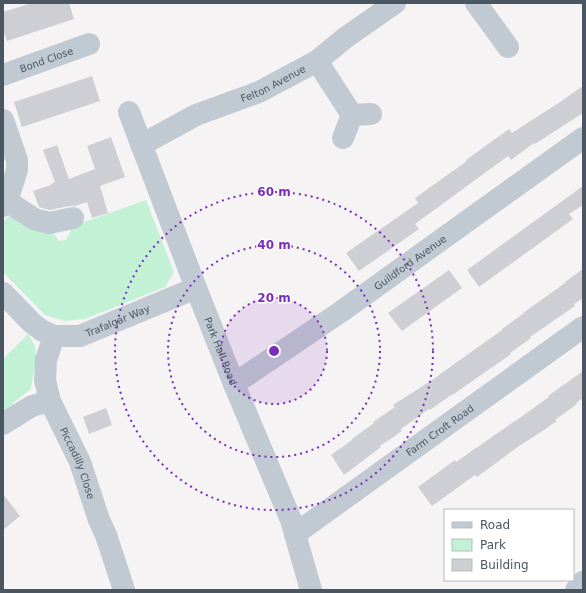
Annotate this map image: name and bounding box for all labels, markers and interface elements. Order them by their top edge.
street label: Bond Close [18,45,75,74]
street label: Felton Avenue [239,63,307,104]
text: 60 m [257,185,291,199]
street label: Guildford Avenue [372,233,448,292]
text: 40 m [257,238,291,252]
text: 20 m [257,291,291,305]
street label: Trafalgar Way [83,302,151,339]
street label: Park Hall Road [202,315,239,387]
centre of rings [267,344,281,358]
street label: Farm Croft Road [404,402,475,458]
street label: Piccadilly Close [58,425,97,500]
legend [444,509,574,581]
text: Road [480,518,510,532]
text: Park [480,538,506,552]
text: Building [480,558,529,572]

